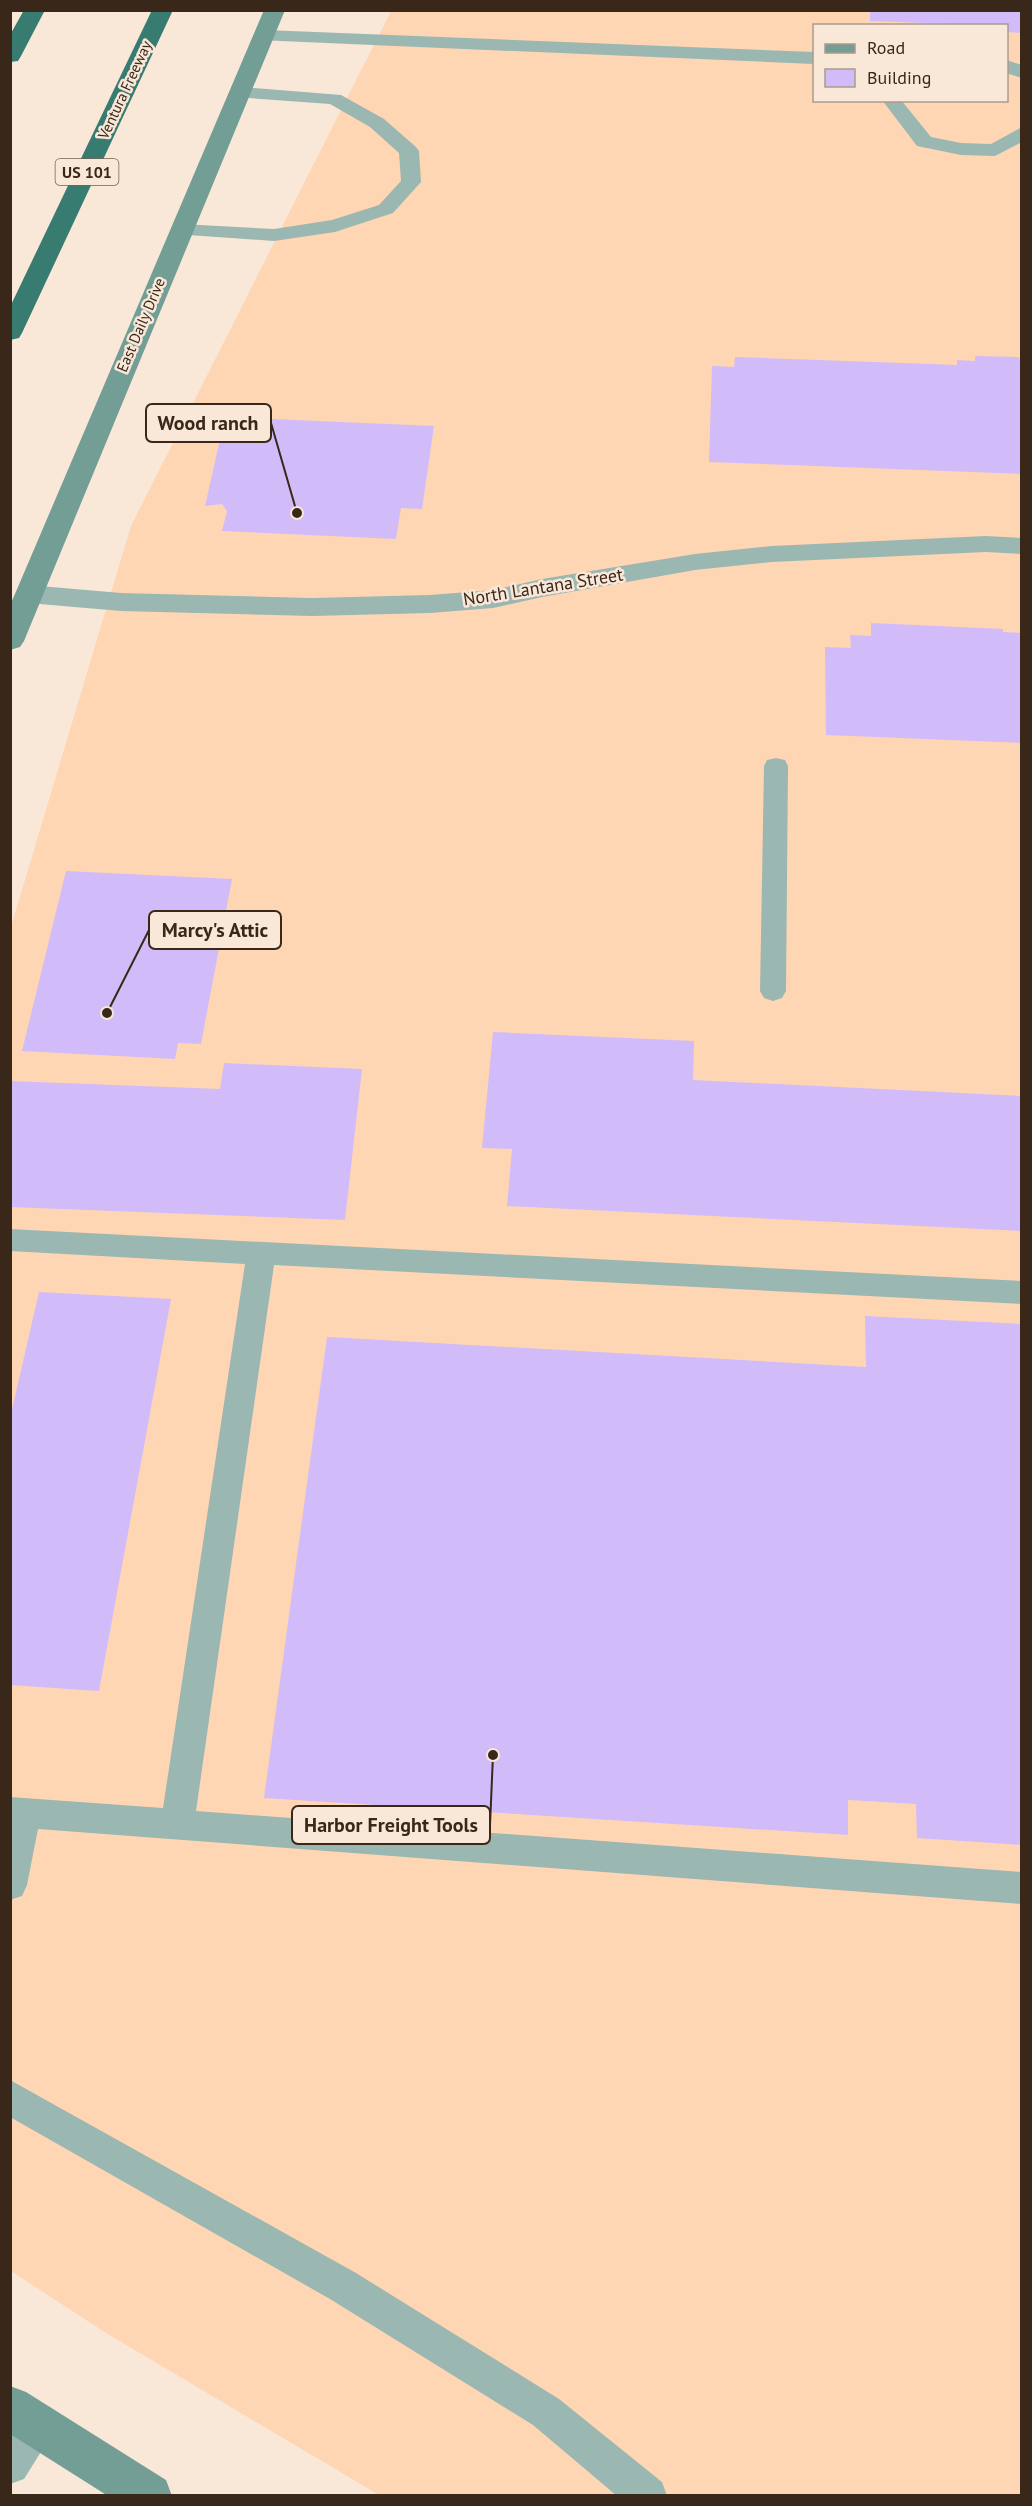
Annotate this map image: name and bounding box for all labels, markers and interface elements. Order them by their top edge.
legend [813,24,1008,102]
text: Road [867,36,905,59]
street label: Ventura Freeway [93,38,156,143]
text: Building [867,66,931,89]
road number: US 101 [56,159,118,185]
street label: East Daily Drive [112,275,169,375]
callout: Wood ranch [146,404,271,442]
text: Wood ranch [158,410,258,436]
street label: North Lantana Street [461,563,624,610]
callout: Marcy's Attic [149,911,281,949]
text: Marcy's Attic [162,917,269,943]
callout: Harbor Freight Tools [292,1806,490,1844]
text: Harbor Freight Tools [304,1812,478,1838]

